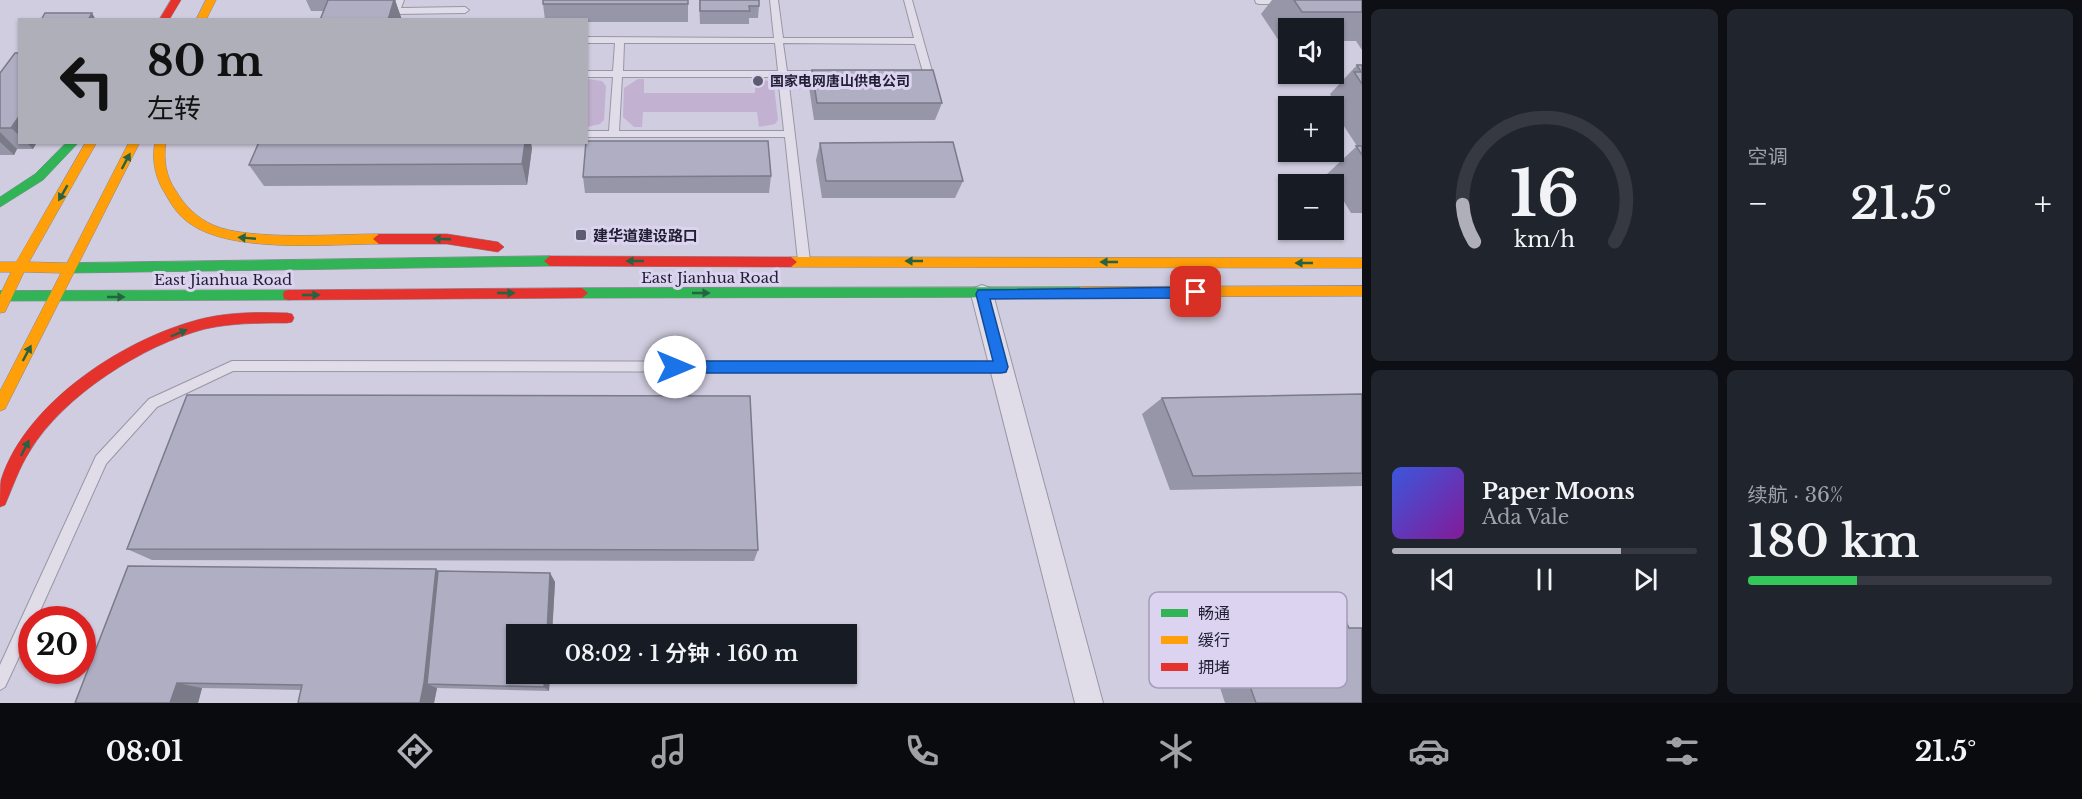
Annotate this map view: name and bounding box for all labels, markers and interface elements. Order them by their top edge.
map controls [1278,18,1344,240]
button: sound [1278,18,1344,84]
text: 80 m [147,35,263,87]
icon: left [48,42,126,120]
place label: 国家电网唐山供电公司 [770,72,910,90]
marker: 国家电网唐山供电公司 [751,74,765,88]
text: 左转 [147,92,201,125]
button: + [1278,96,1344,162]
text: 空调 [1748,145,1788,169]
one-way arrow [121,152,131,169]
text: 16 [1510,155,1579,233]
button: − [1278,174,1344,240]
text: 21.5° [1850,175,1952,231]
text: − [1748,183,1768,224]
text: + [2034,183,2052,224]
one-way arrow [57,185,68,201]
place label: 建华道建设路口 [593,226,698,245]
text: km/h [1514,226,1575,253]
marker: 建华道建设路口 [574,228,588,242]
one-way arrow [237,233,256,243]
one-way arrow [432,235,451,244]
one-way arrow [625,256,644,266]
one-way arrow [904,256,923,266]
one-way arrow [1099,257,1118,267]
one-way arrow [1294,258,1313,268]
pin [1170,266,1221,317]
street label: East Jianhua Road [641,268,779,287]
street label: East Jianhua Road [154,270,292,289]
icon: arrive [1179,275,1212,308]
one-way arrow [691,288,710,298]
one-way arrow [496,289,515,298]
one-way arrow [301,290,320,300]
one-way arrow [106,292,125,301]
one-way arrow [170,328,188,337]
position arrow [643,335,707,399]
one-way arrow [22,345,32,362]
one-way arrow [21,439,30,456]
text: Paper Moons [1482,478,1635,505]
text: 续航 · 36% [1748,483,1843,507]
text: Ada Vale [1482,505,1569,529]
text: 180 km [1748,513,1920,569]
icon: previous [1426,563,1459,596]
icon: pause [1528,563,1561,596]
icon: next [1629,563,1662,596]
legend [1149,592,1347,688]
text: 畅通 [1198,603,1230,623]
speed limit sign: 20 [18,606,96,684]
text: 缓行 [1198,630,1230,650]
text: 08:02 · 1 分钟 · 160 m [565,640,798,667]
text: 拥堵 [1198,657,1230,677]
icon: directions [394,730,436,772]
icon: music [648,730,690,772]
icon: phone [901,730,943,772]
icon: climate [1155,730,1197,772]
icon: car [1408,730,1450,772]
icon: filters [1661,730,1703,772]
text: 08:01 [106,735,183,768]
text: 21.5° [1915,735,1976,768]

